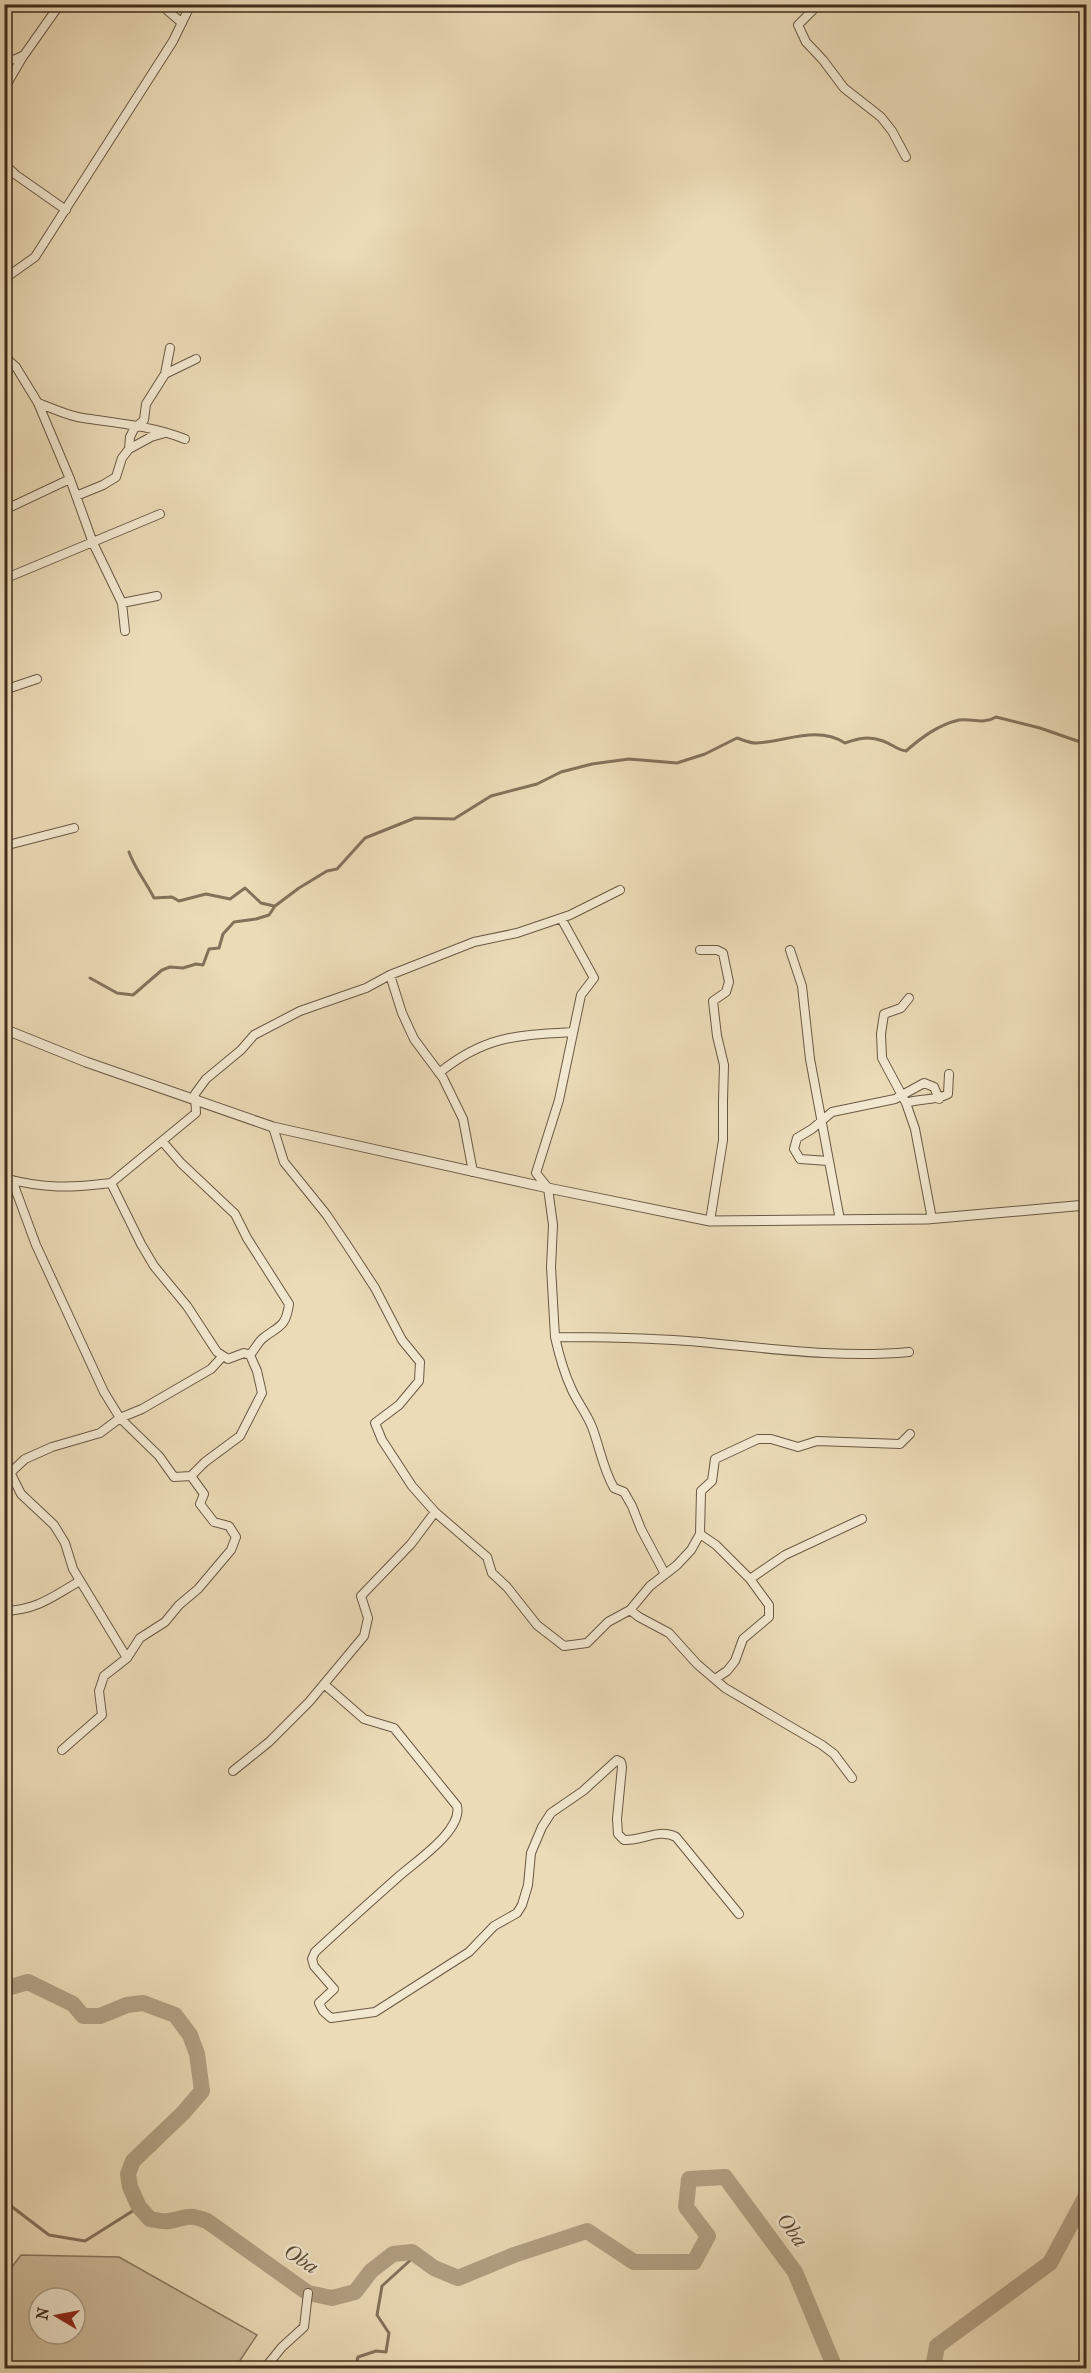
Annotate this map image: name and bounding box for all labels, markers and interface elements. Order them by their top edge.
water label: Oba [771,2208,813,2252]
water label: Oba [279,2239,323,2279]
north arrow [27,2286,87,2346]
text: N [32,2305,53,2321]

